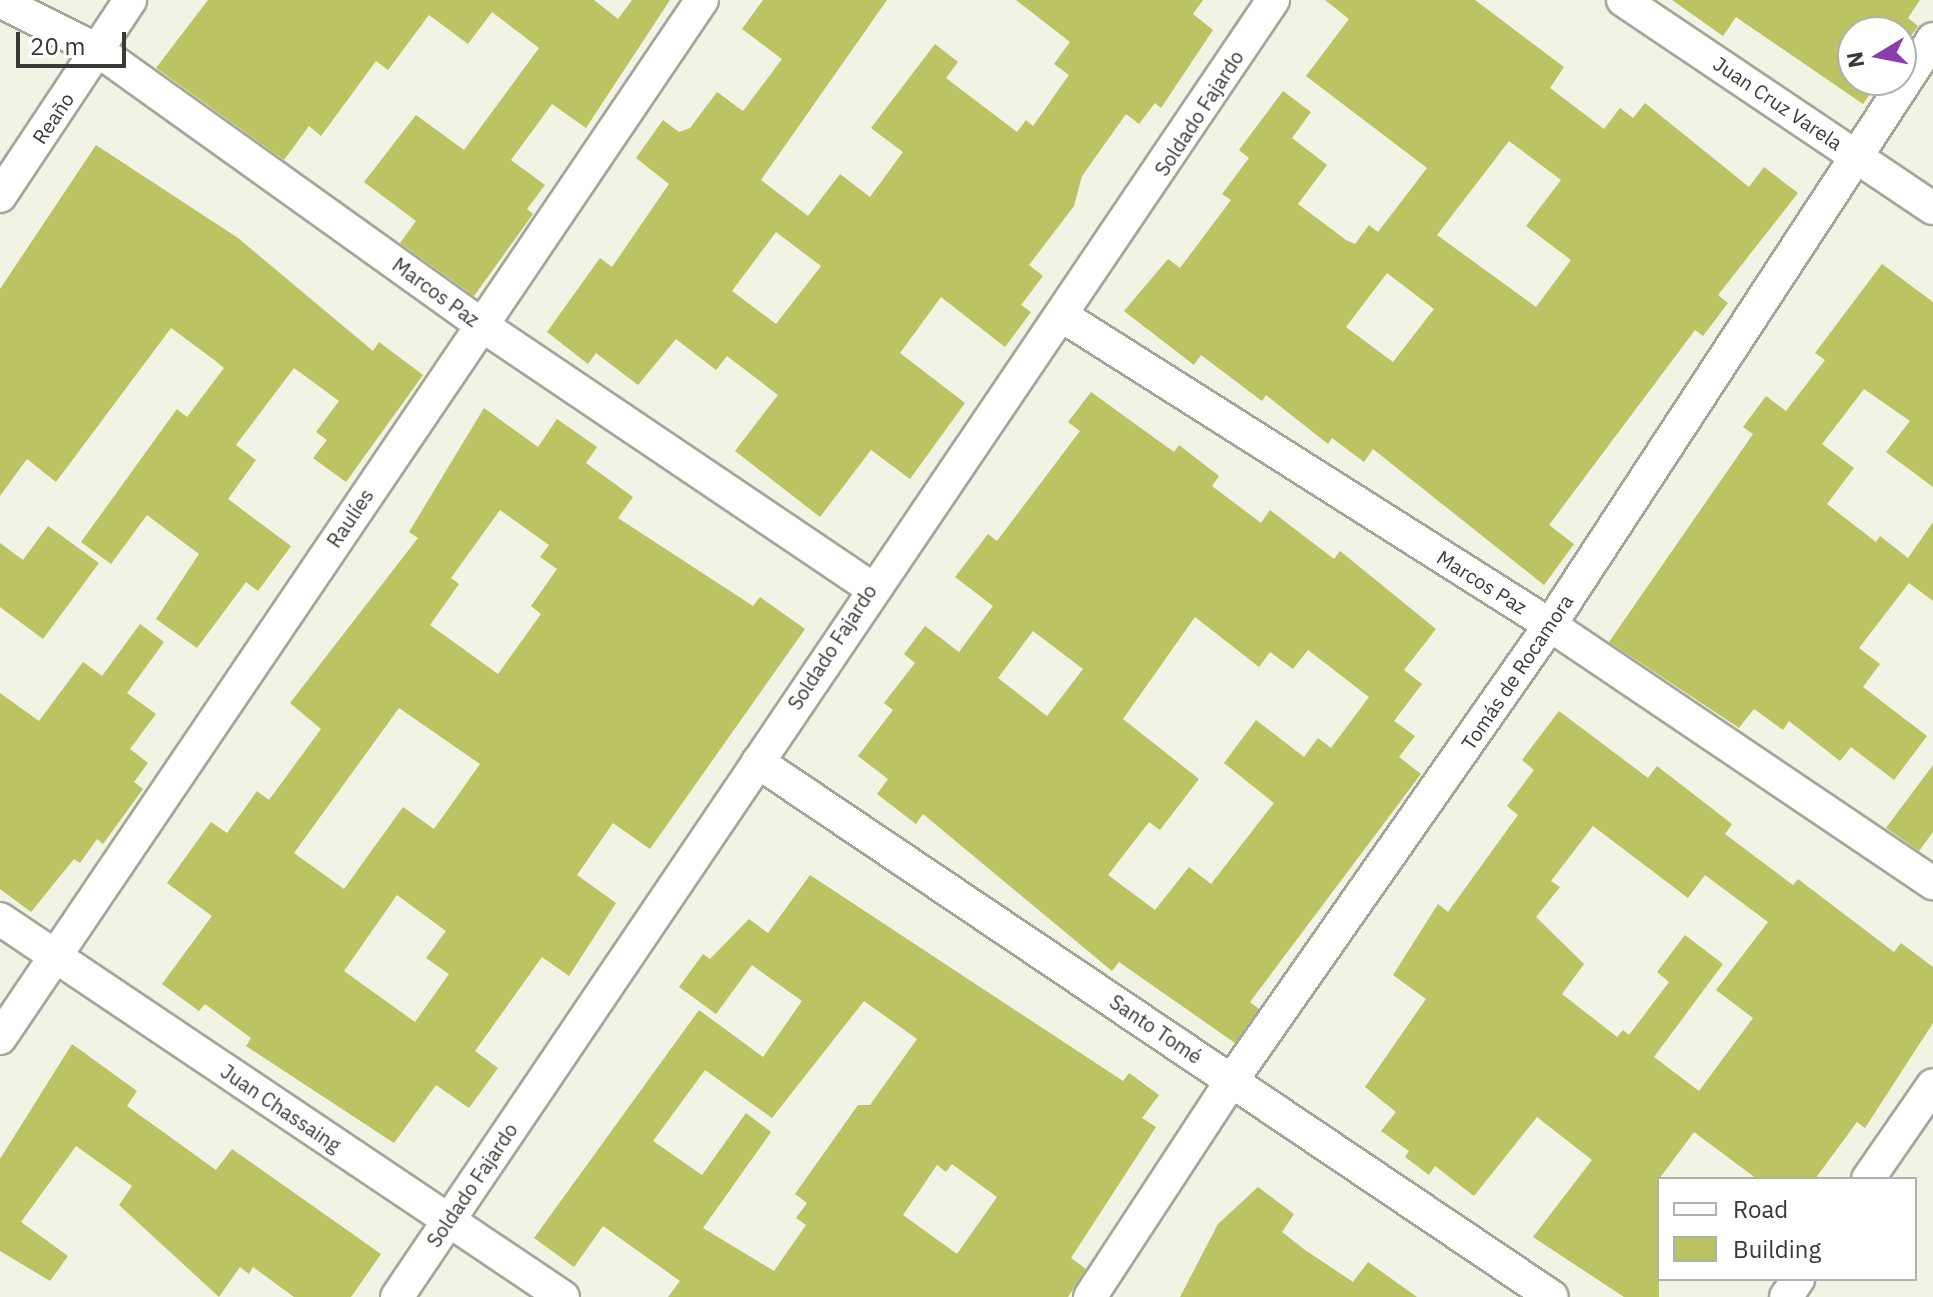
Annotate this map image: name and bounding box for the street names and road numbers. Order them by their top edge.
street label: Soldado Fajardo [1149,46,1249,180]
street label: Juan Cruz Varela [1709,51,1847,155]
street label: Reaño [27,88,79,148]
street label: Marcos Paz [388,252,484,332]
street label: Raulíes [322,484,378,552]
street label: Marcos Paz [1433,545,1531,619]
street label: Soldado Fajardo [782,580,882,714]
street label: Tomás de Rocamora [1456,590,1578,754]
street label: Santo Tomé [1105,989,1207,1069]
street label: Juan Chassaing [216,1059,346,1157]
street label: Soldado Fajardo [422,1118,522,1252]

